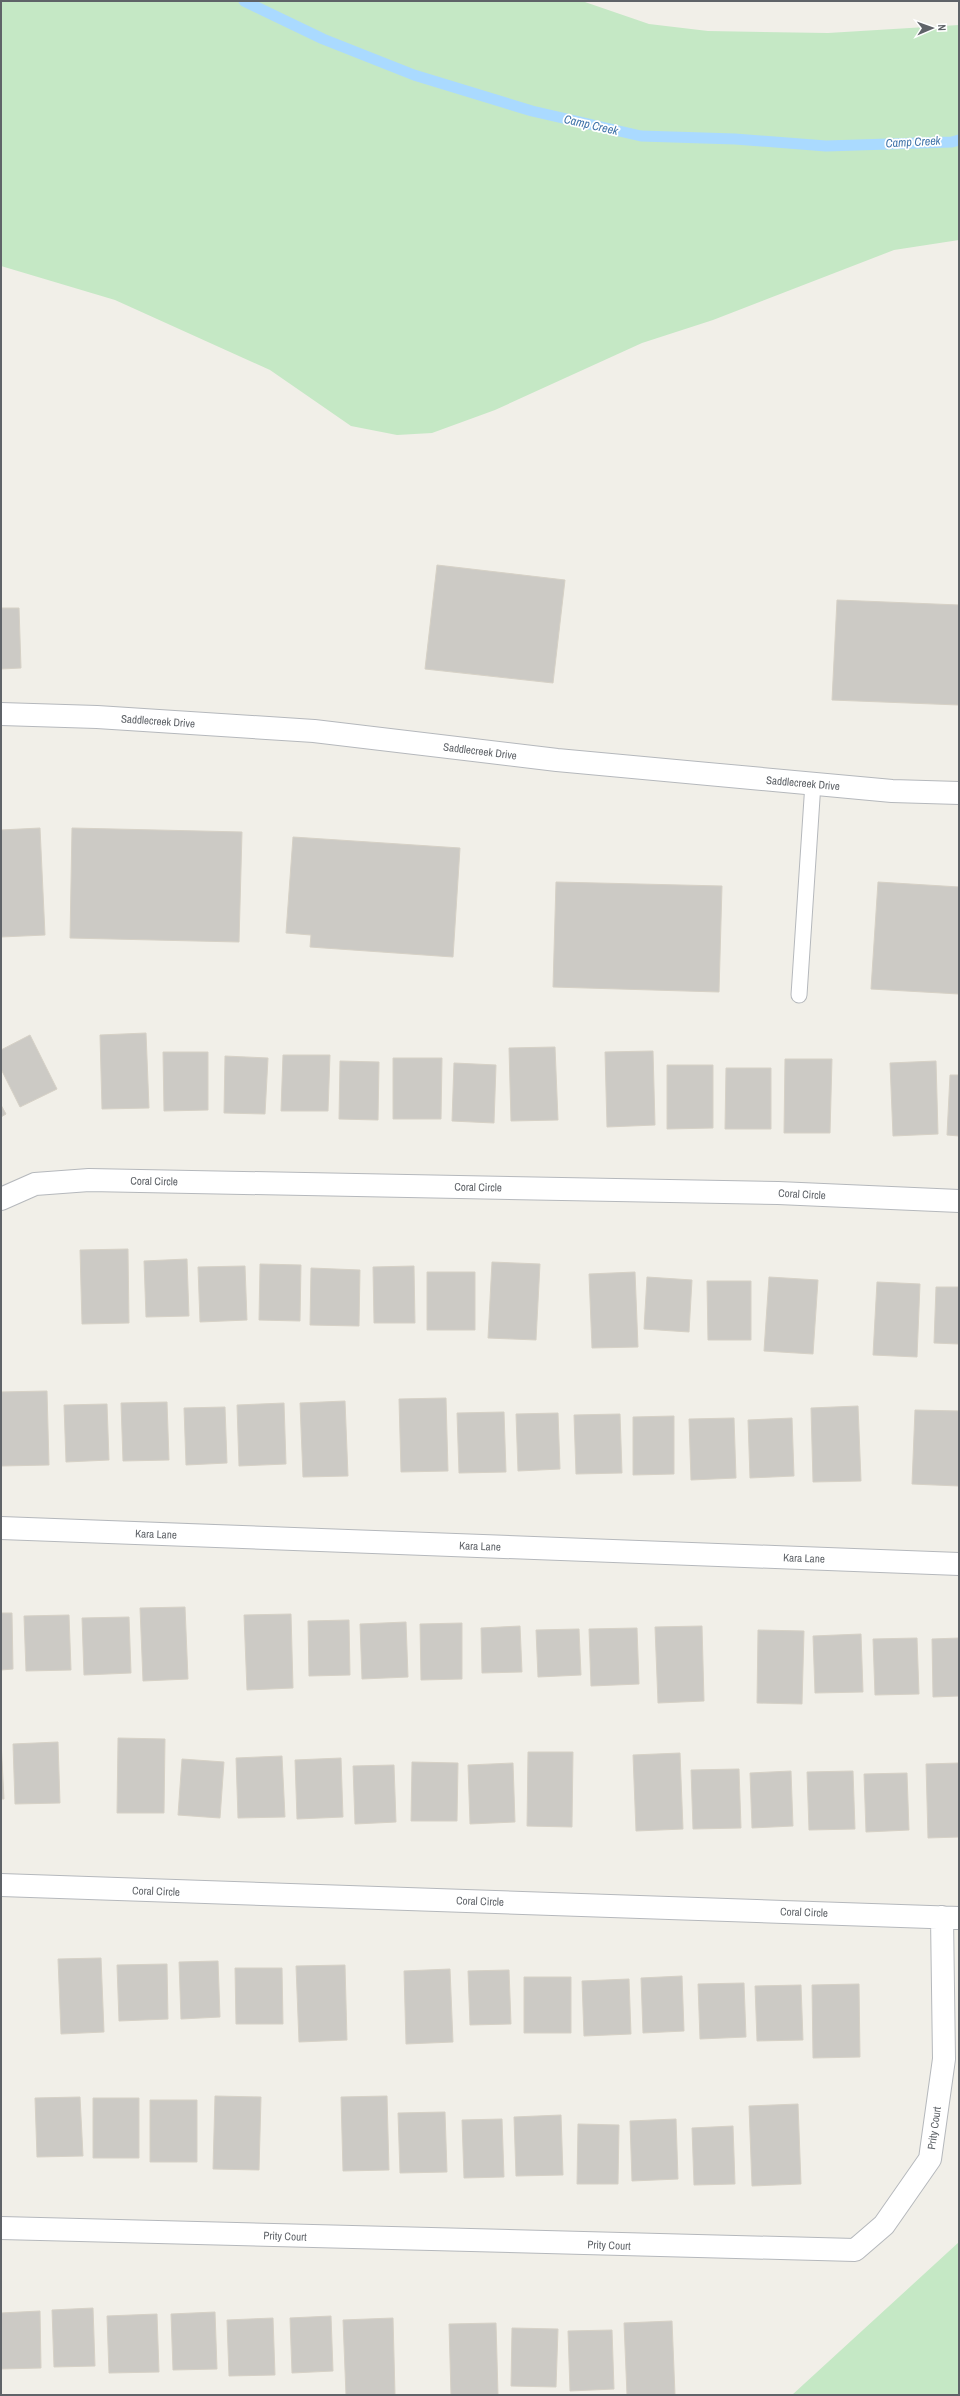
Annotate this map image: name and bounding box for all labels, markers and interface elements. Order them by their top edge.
north arrow [912,8,952,48]
text: N [935,24,949,31]
water label: Camp Creek [562,111,621,139]
water label: Camp Creek [885,133,942,151]
street label: Saddlecreek Drive [121,711,195,731]
street label: Saddlecreek Drive [442,740,518,762]
street label: Saddlecreek Drive [765,773,841,793]
street label: Coral Circle [130,1174,178,1188]
street label: Coral Circle [454,1180,502,1194]
street label: Coral Circle [778,1186,826,1202]
street label: Kara Lane [135,1526,177,1542]
street label: Kara Lane [459,1538,501,1554]
street label: Kara Lane [783,1550,825,1566]
street label: Coral Circle [132,1883,180,1899]
street label: Coral Circle [456,1893,504,1909]
street label: Coral Circle [780,1904,828,1920]
street label: Prity Court [924,2105,944,2150]
street label: Prity Court [263,2228,307,2244]
street label: Prity Court [587,2237,631,2253]

